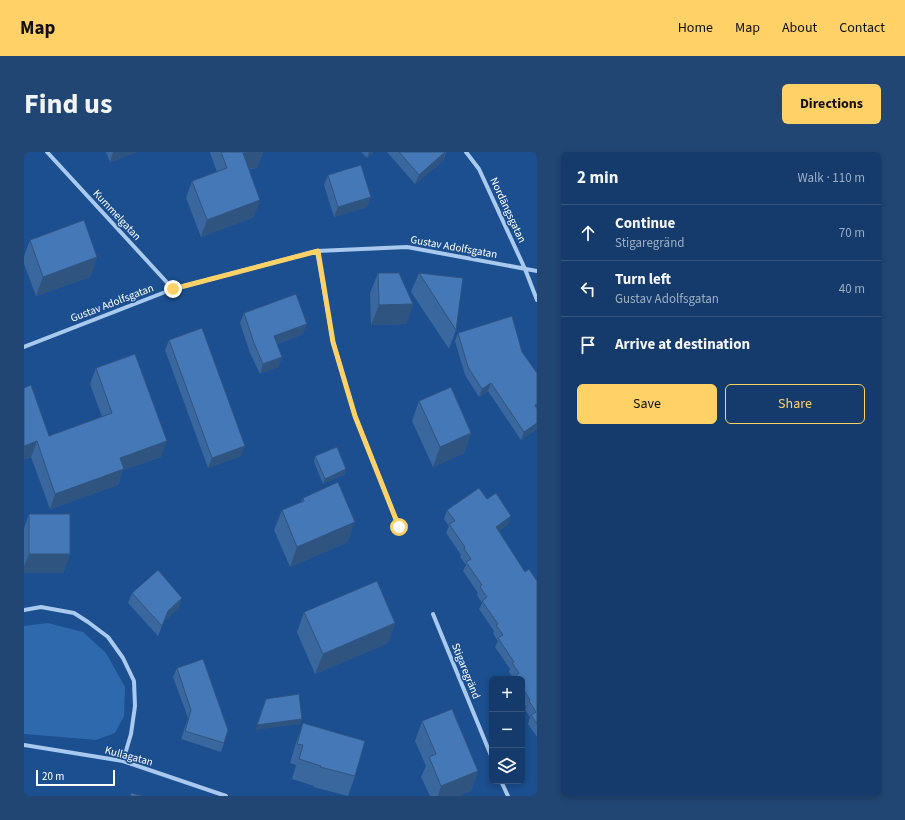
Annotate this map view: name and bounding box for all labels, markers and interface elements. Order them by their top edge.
text: Map [20,15,55,42]
text: Home [678,18,713,38]
text: Map [735,18,760,38]
text: About [782,18,817,38]
text: Contact [839,18,885,38]
text: Find us [24,84,112,124]
button: Directions [782,84,881,124]
text: 2 min [577,166,618,190]
text: Walk · 110 m [797,169,865,187]
street label: Nordängsgatan [486,175,530,245]
street label: Kummelgatan [90,186,144,244]
text: Continue [615,213,675,234]
icon: ahead [577,222,599,244]
text: 70 m [839,224,865,242]
street label: Gustav Adolfsgatan [409,232,499,262]
text: Stigaregränd [615,234,684,252]
text: Turn left [615,269,671,290]
icon: left [577,278,599,300]
street label: Gustav Adolfsgatan [68,280,156,326]
route end [164,280,182,298]
text: 40 m [839,280,865,298]
text: Gustav Adolfsgatan [615,290,719,308]
icon: arrive [577,334,599,356]
text: Arrive at destination [615,334,750,355]
button: Save [577,384,717,424]
button: Share [725,384,865,424]
route start [390,518,408,536]
street label: Stigaregränd [448,641,484,701]
map controls [489,676,525,784]
button: + [489,676,525,712]
button: − [489,712,525,748]
street label: Kullagatan [103,742,155,770]
button: layers [489,748,525,784]
scale bar [36,768,115,787]
text: 20 m [42,769,64,784]

